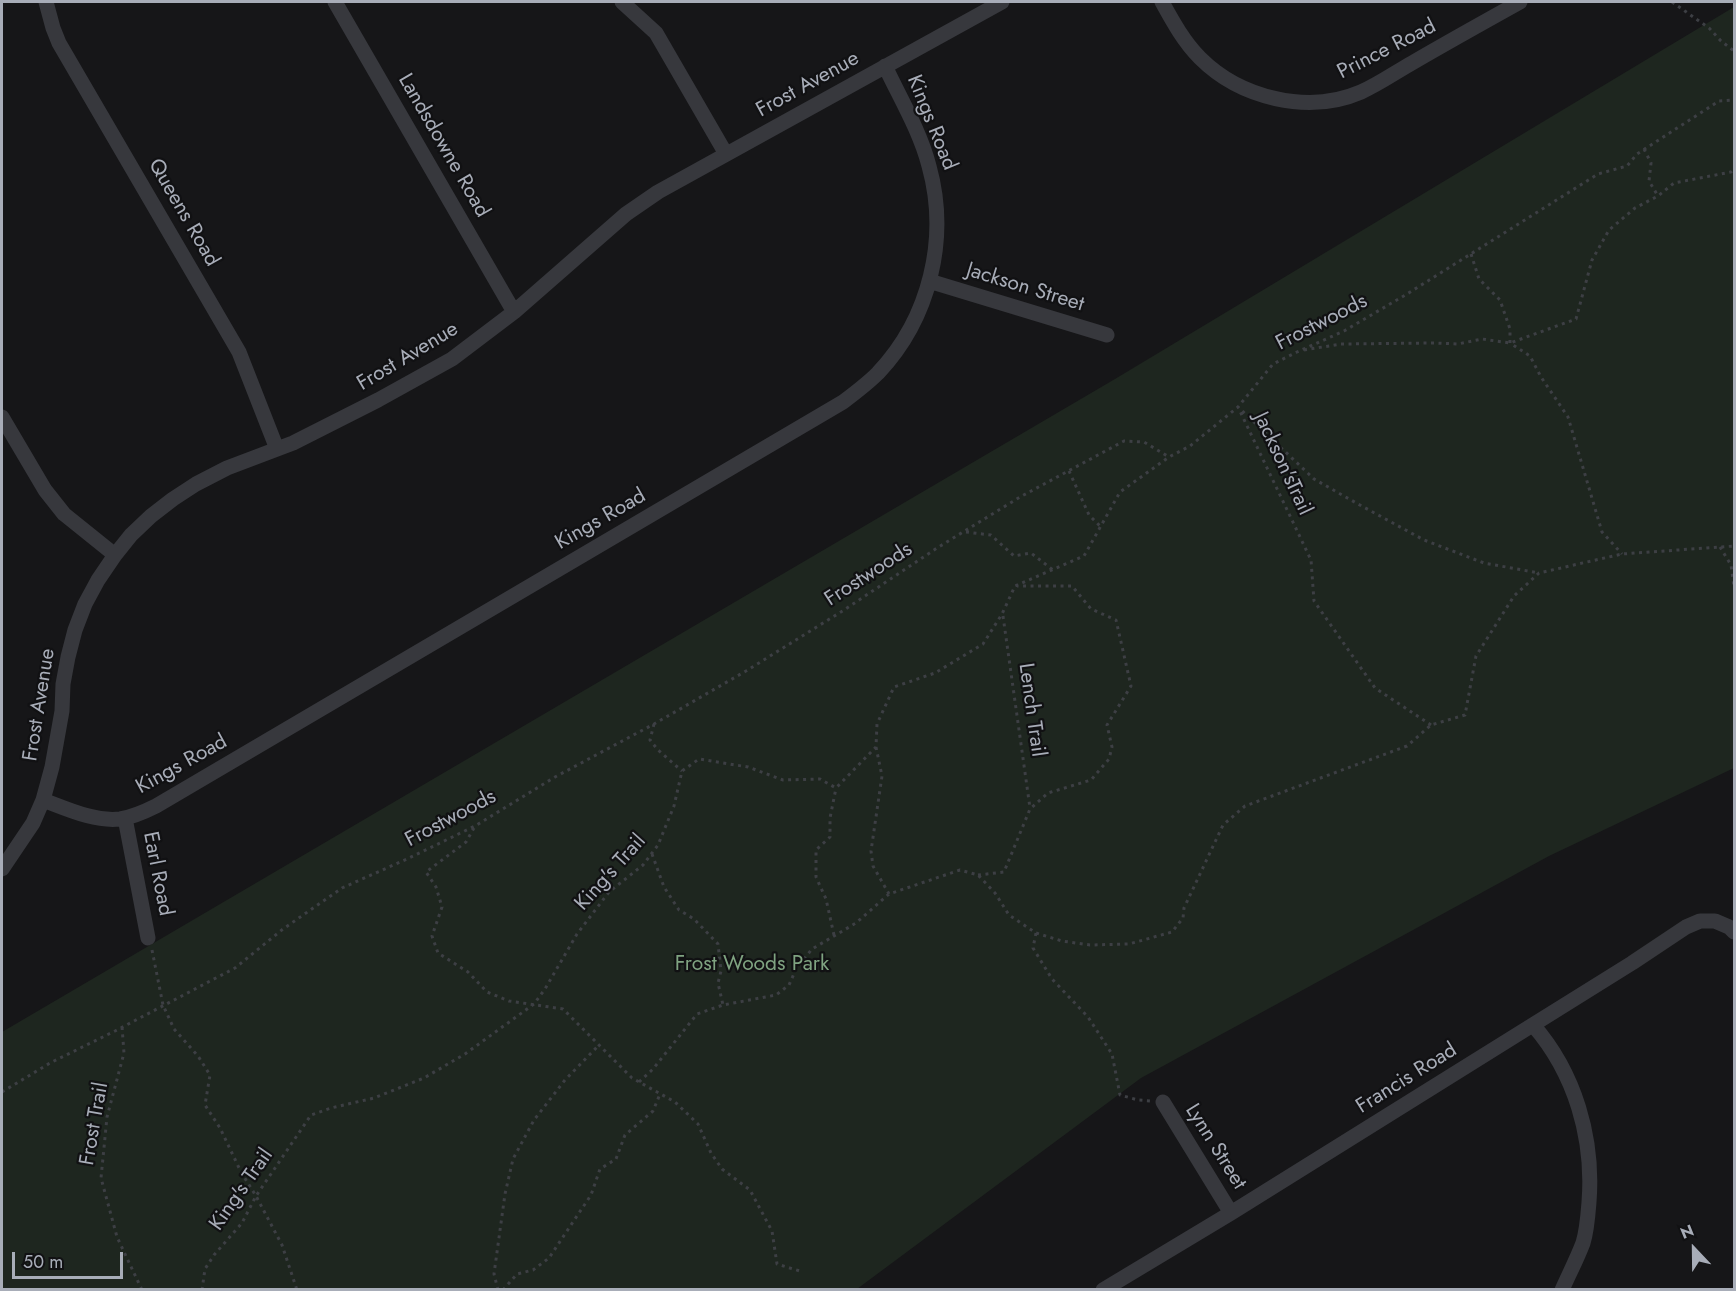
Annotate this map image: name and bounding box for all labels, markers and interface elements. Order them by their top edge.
street label: Prince Road [1334,14,1440,86]
street label: Frost Avenue [752,46,864,124]
street label: Landsdowne Road [392,70,494,222]
street label: Kings Road [901,72,961,174]
street label: Queens Road [142,155,224,271]
street label: Jackson Street [963,258,1087,318]
street label: Frostwoods [1272,289,1372,357]
street label: Frost Avenue [353,317,463,397]
street label: Jackson'sTrail [1247,409,1317,519]
street label: Kings Road [551,484,651,556]
street label: Frostwoods [821,537,917,613]
street label: Frost Avenue [19,647,61,763]
street label: Lench Trail [1012,662,1050,758]
street label: Kings Road [132,730,232,800]
street label: Frostwoods [401,785,501,853]
street label: Earl Road [136,830,178,918]
street label: King's Trail [570,830,652,916]
park label: Frost Woods Park [675,952,829,978]
street label: Francis Road [1352,1038,1462,1120]
street label: Frost Trail [75,1080,115,1168]
street label: Lynn Street [1179,1100,1251,1194]
street label: King's Trail [205,1144,279,1236]
north arrow [1664,1219,1724,1279]
text: N [1677,1219,1697,1245]
scale bar [15,1240,126,1278]
text: 50 m [23,1249,63,1275]

